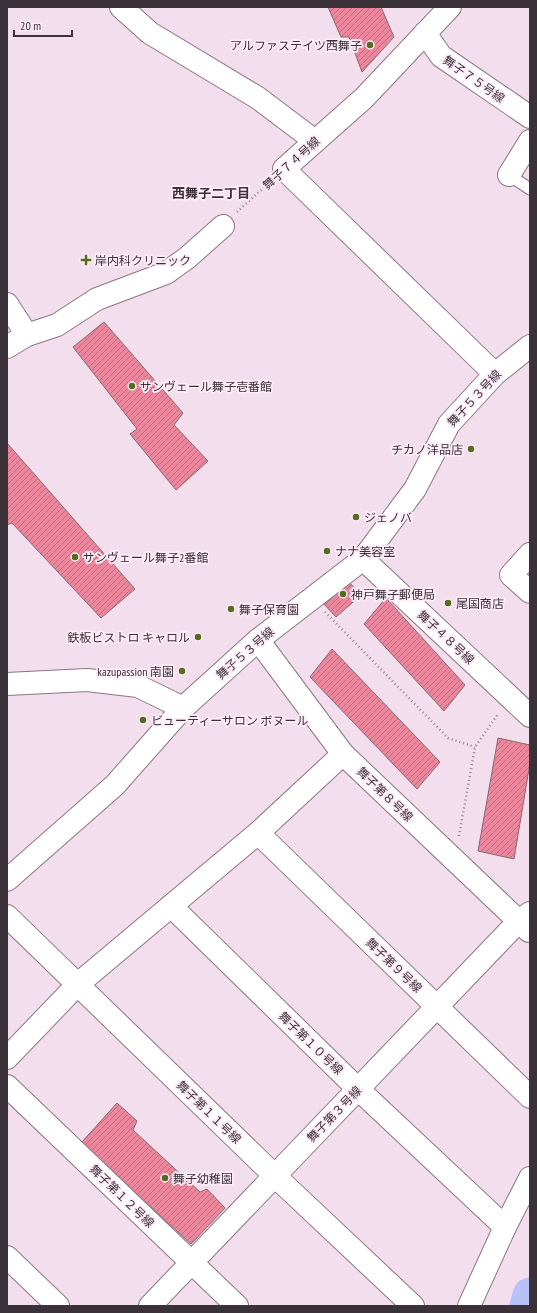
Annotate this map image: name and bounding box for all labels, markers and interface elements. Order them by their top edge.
scale bar [14,12,72,38]
text: 20 m [20,18,41,33]
place label: アルファステイツ西舞子 [230,38,362,53]
marker: アルファステイツ西舞子 [365,40,375,50]
street label: 舞子７５号線 [440,52,508,106]
street label: 舞子７４号線 [259,133,323,193]
district label: 西舞子二丁目 [172,185,250,202]
place label: 岸内科クリニック [95,253,191,268]
marker: 岸内科クリニック [80,254,92,266]
street label: 舞子５３号線 [444,367,504,429]
place label: サンヴェール舞子壱番館 [140,379,272,394]
marker: サンヴェール舞子壱番館 [127,381,137,391]
place label: チカノ洋品店 [391,442,463,457]
marker: チカノ洋品店 [466,444,476,454]
place label: ジェノバ [364,510,412,525]
marker: ジェノバ [351,512,361,522]
place label: ナナ美容室 [335,544,395,559]
marker: ナナ美容室 [322,546,332,556]
place label: サンヴェール舞子2番館 [83,550,208,565]
marker: サンヴェール舞子2番館 [70,552,80,562]
place label: 神戸舞子郵便局 [351,587,435,602]
marker: 神戸舞子郵便局 [338,589,348,599]
place label: 尾国商店 [456,596,504,611]
marker: 尾国商店 [443,598,453,608]
place label: 舞子保育園 [239,602,299,617]
marker: 舞子保育園 [226,604,236,614]
street label: 舞子４８号線 [415,607,477,667]
street label: 舞子５３号線 [213,624,277,682]
place label: 鉄板ビストロ キャロル [67,630,190,645]
marker: 鉄板ビストロ キャロル [193,632,203,642]
place label: kazupassion 南園 [97,664,174,679]
marker: kazupassion 南園 [177,666,187,676]
place label: ビューティーサロン ボヌール [151,713,309,728]
marker: ビューティーサロン ボヌール [138,715,148,725]
street label: 舞子第８号線 [354,764,416,824]
street label: 舞子第９号線 [363,935,425,995]
street label: 舞子第１０号線 [276,1008,346,1078]
street label: 舞子第１１号線 [174,1077,244,1147]
street label: 舞子第３号線 [304,1083,364,1145]
street label: 舞子第１２号線 [87,1161,157,1231]
place label: 舞子幼稚園 [173,1171,233,1186]
marker: 舞子幼稚園 [160,1173,170,1183]

